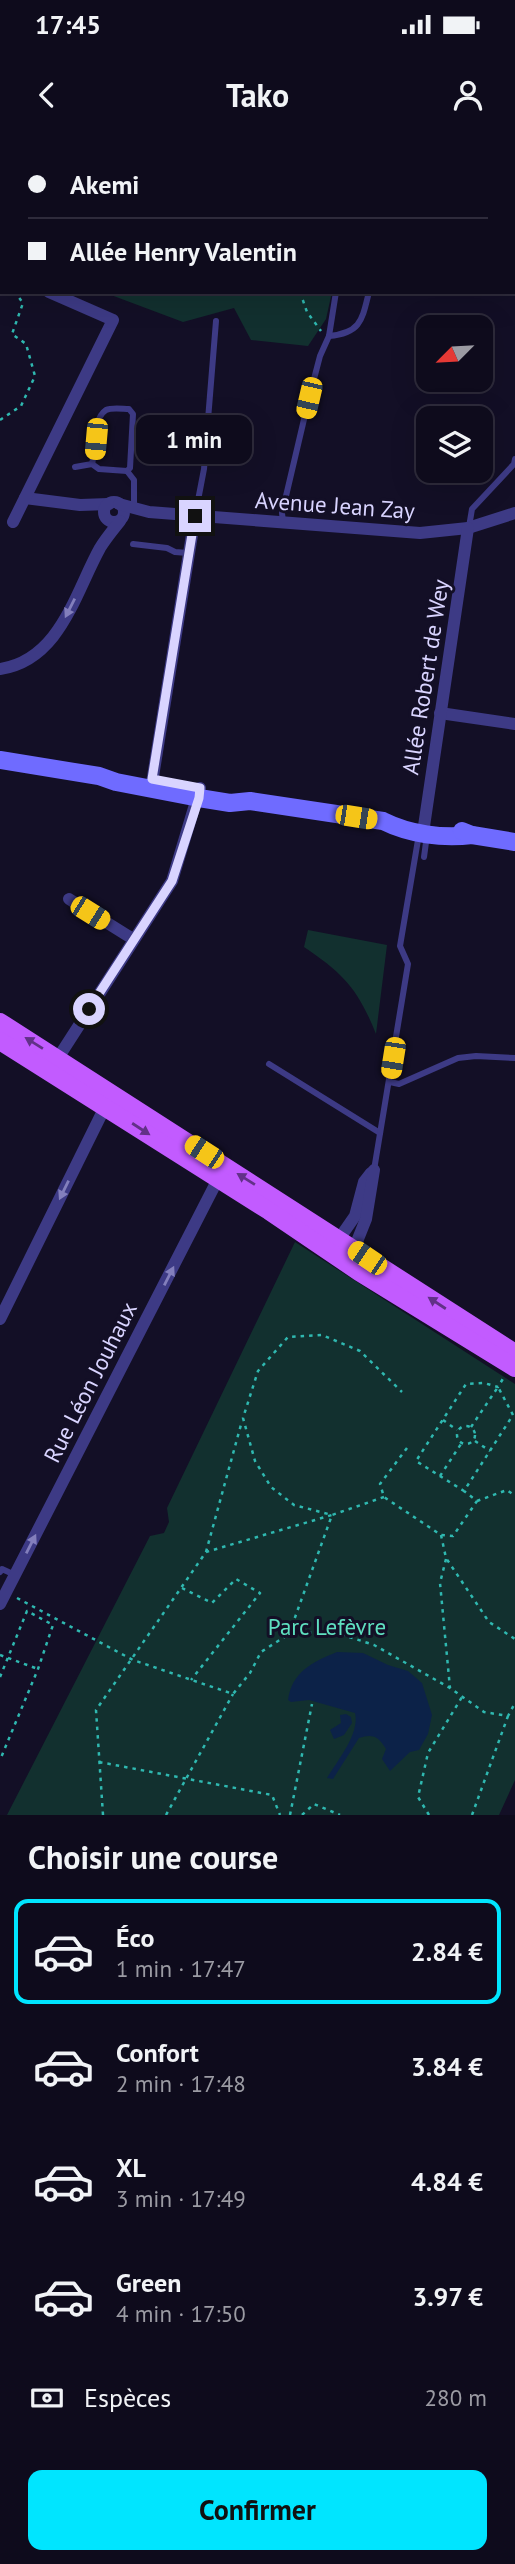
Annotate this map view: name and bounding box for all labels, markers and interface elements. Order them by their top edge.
text: 17:45 [35,8,101,41]
text: Tako [226,74,289,116]
icon: back [28,76,66,114]
icon: person [449,76,487,114]
text: Akemi [70,168,139,201]
text: Allée Henry Valentin [70,235,297,268]
north arrow [416,315,494,392]
map controls [416,315,493,483]
car [295,375,324,421]
button: layers [416,406,493,483]
callout: 1 min [137,414,253,464]
car [84,417,109,461]
text: 1 min [166,425,222,454]
street label: Avenue Jean Zay [254,485,416,525]
route end [179,500,211,532]
street label: Allée Robert de Wey [395,577,455,777]
one-way arrow [65,598,76,618]
car [334,803,379,831]
car [67,893,114,933]
route start [73,993,105,1025]
one-way arrow [24,1036,44,1049]
car [380,1036,407,1080]
one-way arrow [131,1123,150,1136]
car [181,1132,228,1172]
one-way arrow [237,1172,256,1185]
one-way arrow [59,1180,70,1200]
car [344,1238,391,1278]
one-way arrow [163,1266,174,1286]
one-way arrow [427,1296,447,1309]
street label: Rue Léon Jouhaux [37,1297,143,1467]
one-way arrow [25,1534,37,1554]
park label: Parc Lefèvre [268,1612,386,1641]
text: Choisir une course [28,1836,278,1878]
icon: car [32,1920,95,1983]
text: Éco [116,1921,154,1954]
text: 2.84 € [411,1935,483,1968]
text: 1 min · 17:47 [116,1954,246,1983]
icon: car [32,2035,95,2098]
text: Confort [116,2036,199,2069]
text: 3.84 € [411,2050,483,2083]
text: 2 min · 17:48 [116,2069,246,2098]
icon: car [32,2150,95,2213]
text: XL [116,2151,146,2184]
text: 4.84 € [411,2165,483,2198]
text: 3 min · 17:49 [116,2184,246,2213]
icon: car [32,2265,95,2328]
text: Green [116,2266,181,2299]
text: 3.97 € [412,2280,483,2313]
text: 4 min · 17:50 [116,2299,246,2328]
icon: cash [28,2379,66,2417]
text: Espèces [84,2381,171,2414]
text: 280 m [425,2383,487,2412]
button: Confirmer [28,2470,487,2550]

